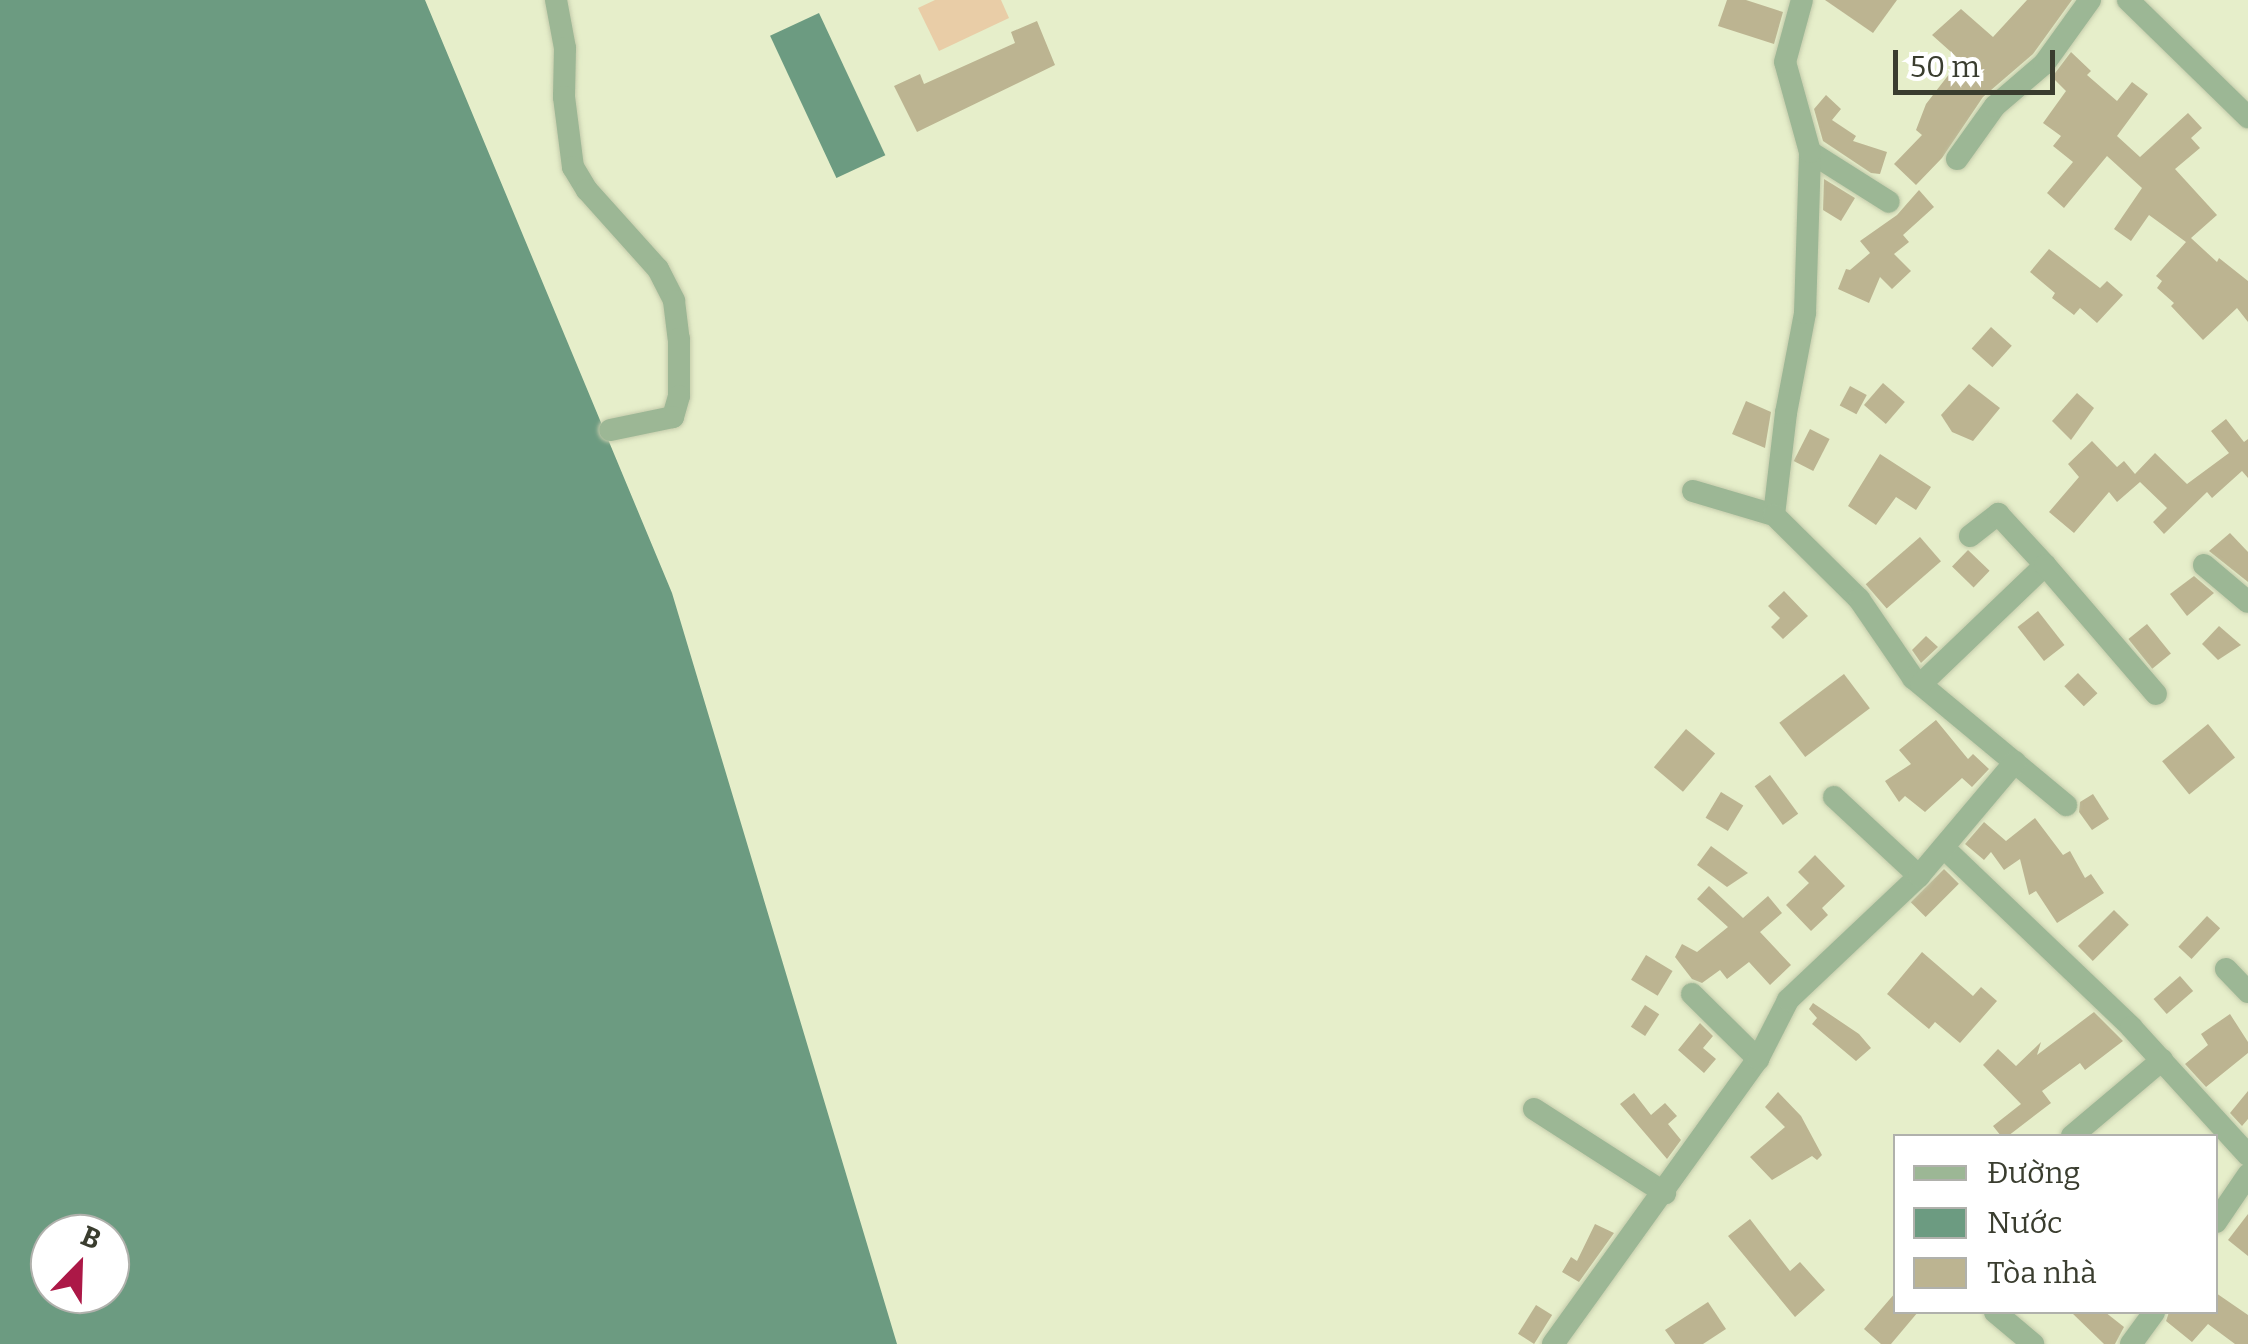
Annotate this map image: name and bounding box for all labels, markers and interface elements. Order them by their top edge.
scale bar [1898,30,2060,92]
text: 50 m [1910,49,1980,85]
legend [1893,1134,2218,1314]
text: Đường [1987,1155,2080,1191]
text: Nước [1987,1205,2062,1241]
north arrow [30,1214,130,1314]
text: B [76,1219,106,1256]
text: Tòa nhà [1987,1255,2097,1291]

